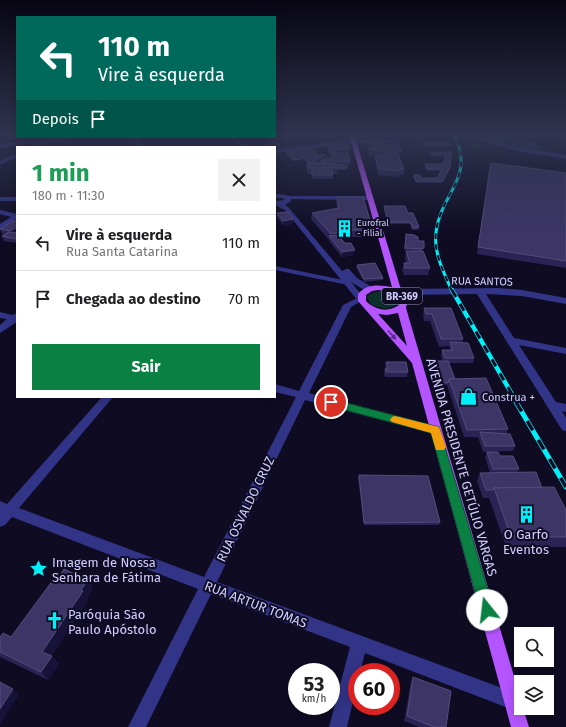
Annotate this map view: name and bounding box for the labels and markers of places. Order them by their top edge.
building icon: Eurofral - Filial [334,218,354,238]
place label: Eurofral - Filial [357,218,389,238]
pin [314,385,348,419]
shop icon: Construa + [459,387,479,407]
place label: Construa + [482,391,535,404]
building icon: O Garfo Eventos [516,505,536,525]
place label: O Garfo Eventos [503,527,549,557]
place label: Imagem de Nossa Senhara de Fátima [52,555,161,585]
place icon: Imagem de Nossa Senhara de Fátima [29,559,49,579]
place label: Paróquia São Paulo Apóstolo [68,607,157,637]
church icon: Paróquia São Paulo Apóstolo [45,611,65,631]

